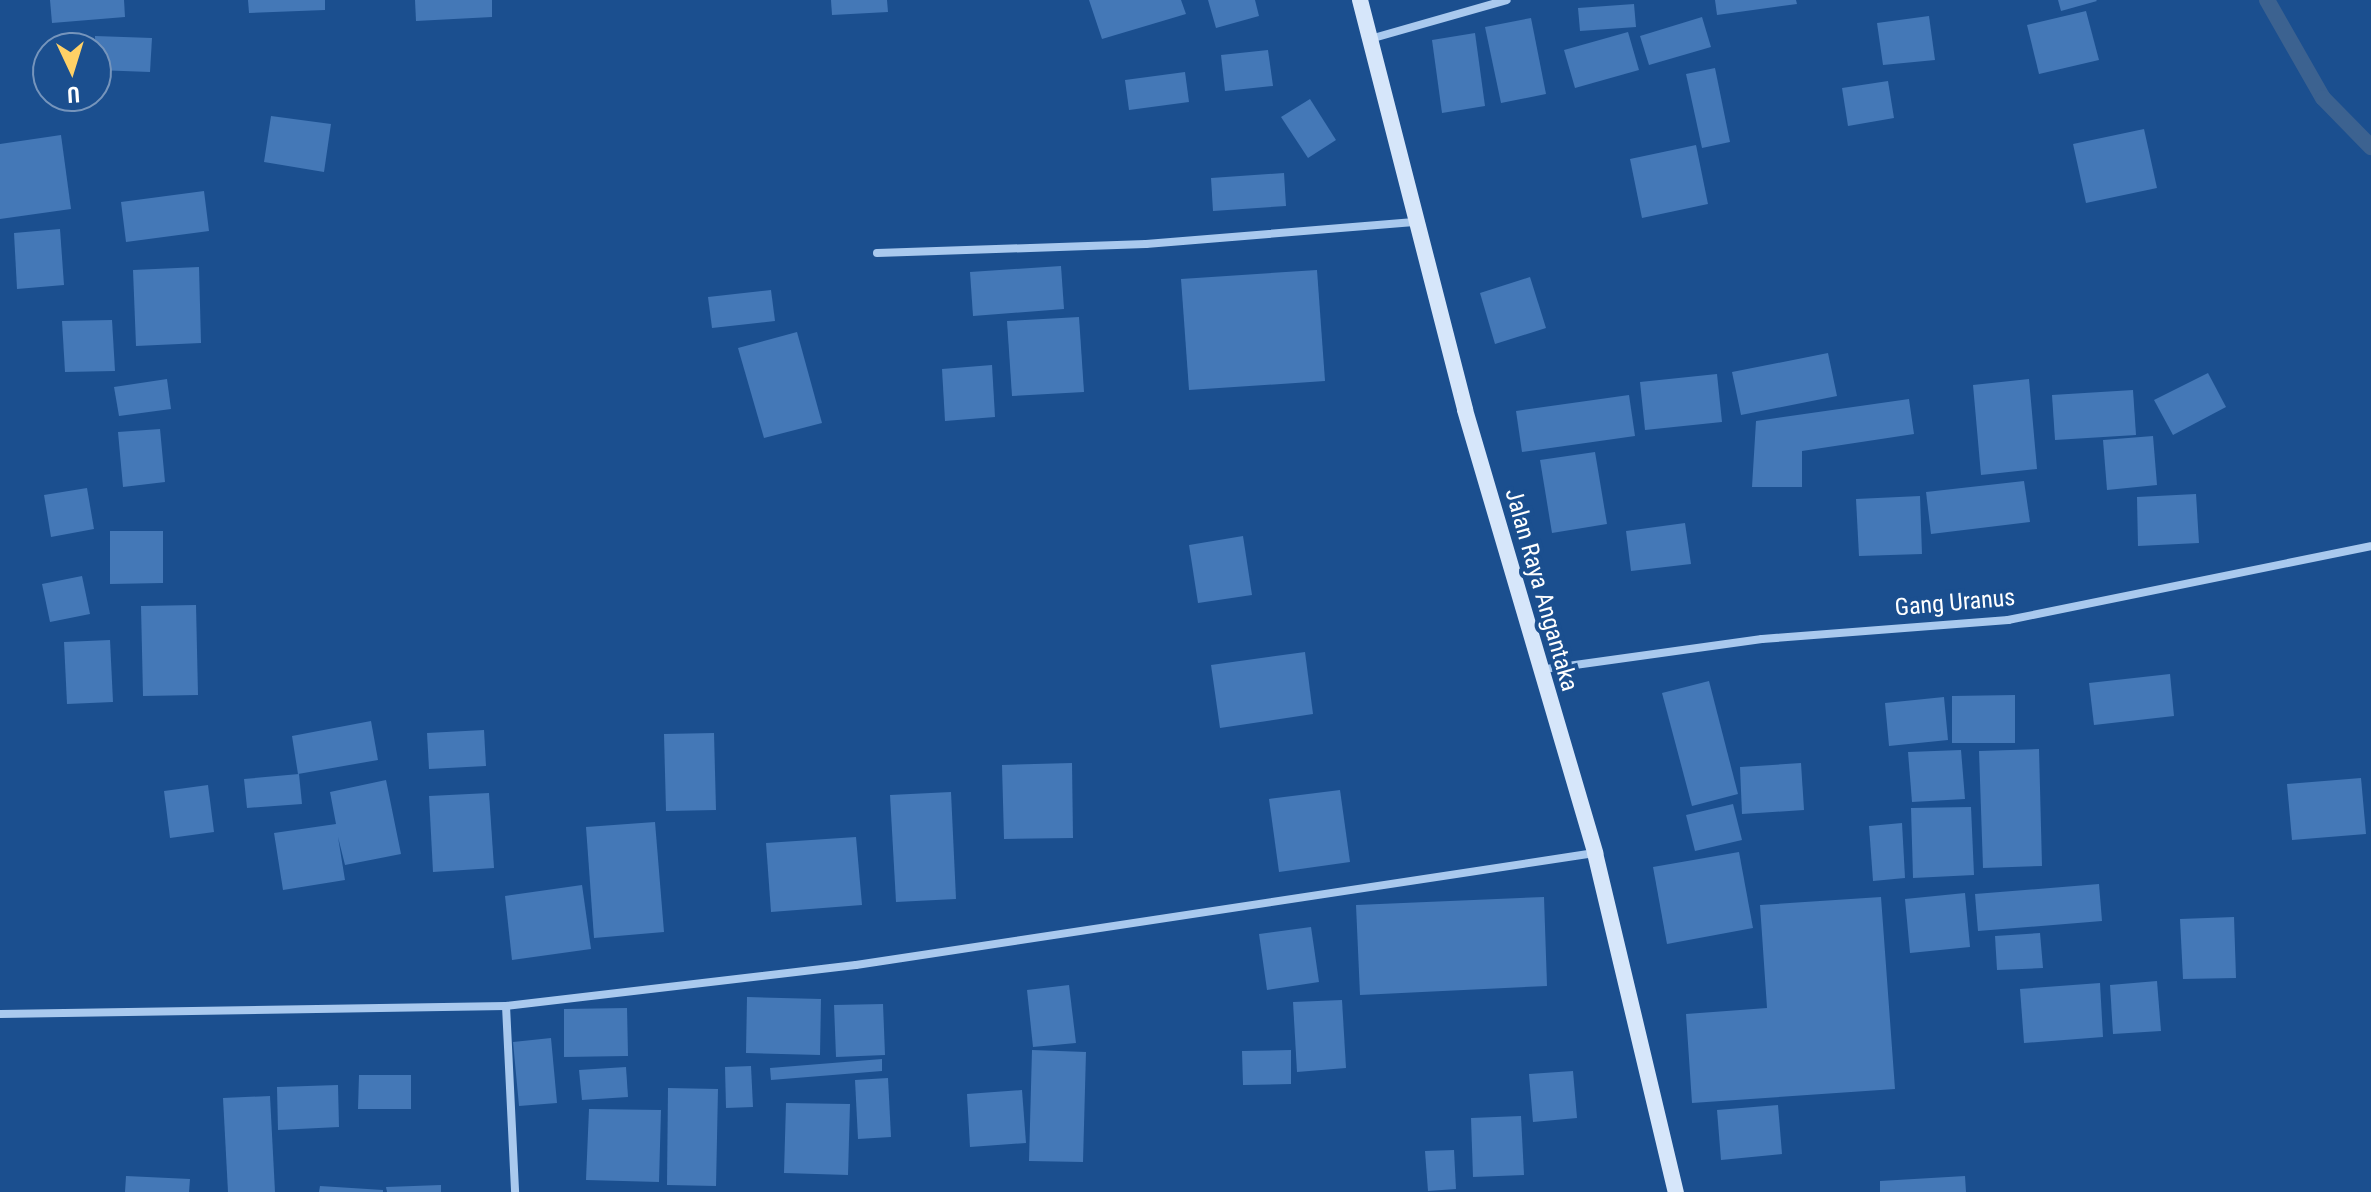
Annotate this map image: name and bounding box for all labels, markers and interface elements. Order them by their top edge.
north arrow [32,32,112,112]
text: U [66,82,81,107]
street label: Jalan Raya Angantaka [1498,485,1584,695]
street label: Gang Uranus [1894,583,2016,623]

